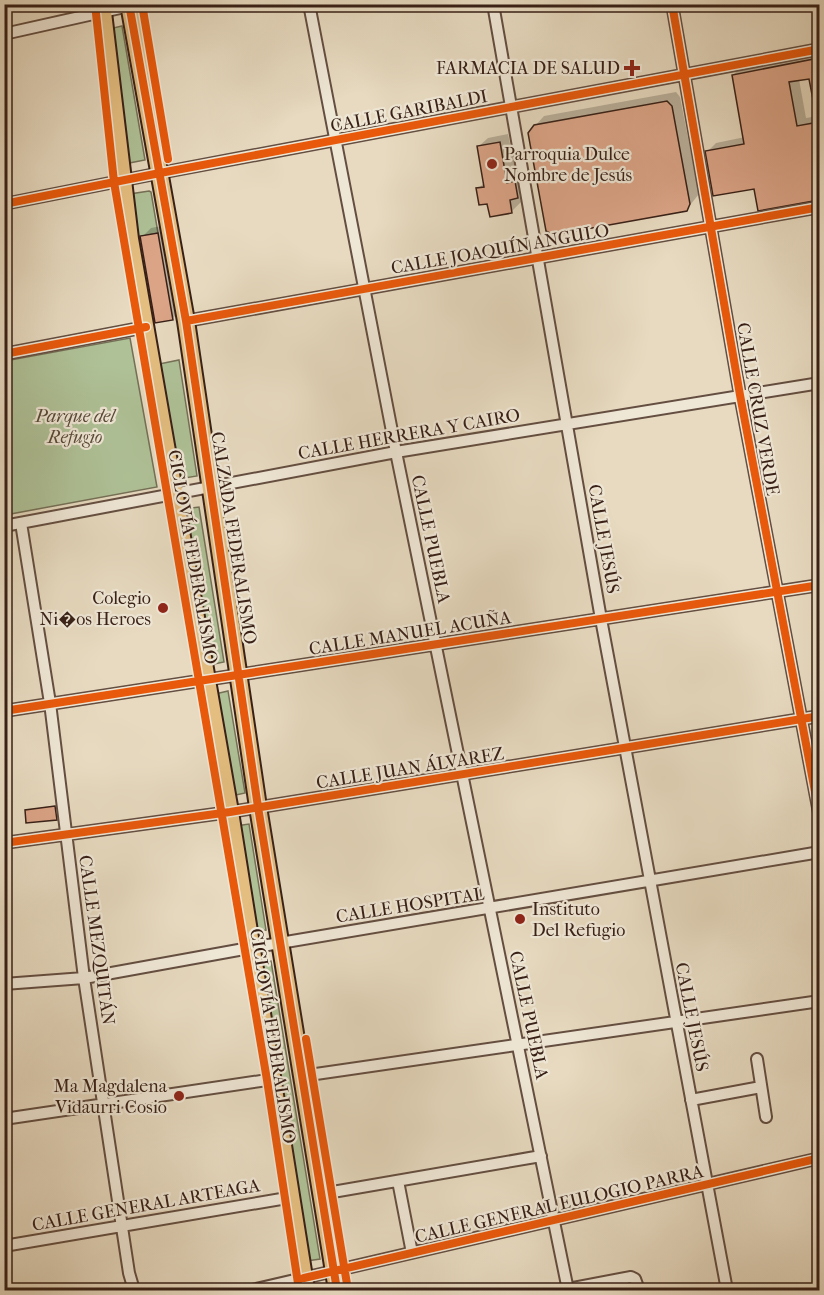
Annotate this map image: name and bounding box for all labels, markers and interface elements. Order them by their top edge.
place label: FARMACIA DE SALUD [436,58,620,79]
marker: FARMACIA DE SALUD [625,61,639,75]
street label: CALLE GARIBALDI [329,86,489,137]
place label: Parroquia Dulce Nombre de Jesús [504,144,633,186]
marker: Parroquia Dulce Nombre de Jesús [485,157,499,171]
street label: CALLE JOAQUÍN ANGULO [389,219,611,279]
street label: CALLE CRUZ VERDE [732,321,783,497]
street label: CALLE HERRERA Y CAIRO [297,405,522,464]
park label: Parque del Refugio [34,406,117,448]
street label: CALZADA FEDERALISMO [206,430,261,646]
street label: CICLOVÍA FEDERALISMO [163,448,223,666]
street label: CALLE PUEBLA [407,473,454,605]
street label: CALLE JESÚS [584,483,624,595]
place label: Colegio Ni�os Heroes [39,588,151,630]
marker: Colegio Ni�os Heroes [156,601,170,615]
street label: CALLE MANUEL ACUÑA [307,606,513,660]
street label: CALLE JUAN ÁLVAREZ [314,742,506,794]
street label: CALLE MEZQUITÁN [74,854,120,1027]
street label: CALLE HOSPITAL [334,883,486,928]
place label: Instituto Del Refugio [532,899,625,941]
marker: Instituto Del Refugio [513,912,527,926]
street label: CICLOVÍA FEDERALISMO [245,927,301,1145]
street label: CALLE PUEBLA [505,949,552,1081]
street label: CALLE JESÚS [671,961,713,1073]
place label: Ma Magdalena Vidaurri Cosio [53,1076,168,1118]
marker: Ma Magdalena Vidaurri Cosio [172,1089,186,1103]
street label: CALLE GENERAL EULOGIO PARRA [413,1161,706,1248]
street label: CALLE GENERAL ARTEAGA [31,1175,262,1236]

